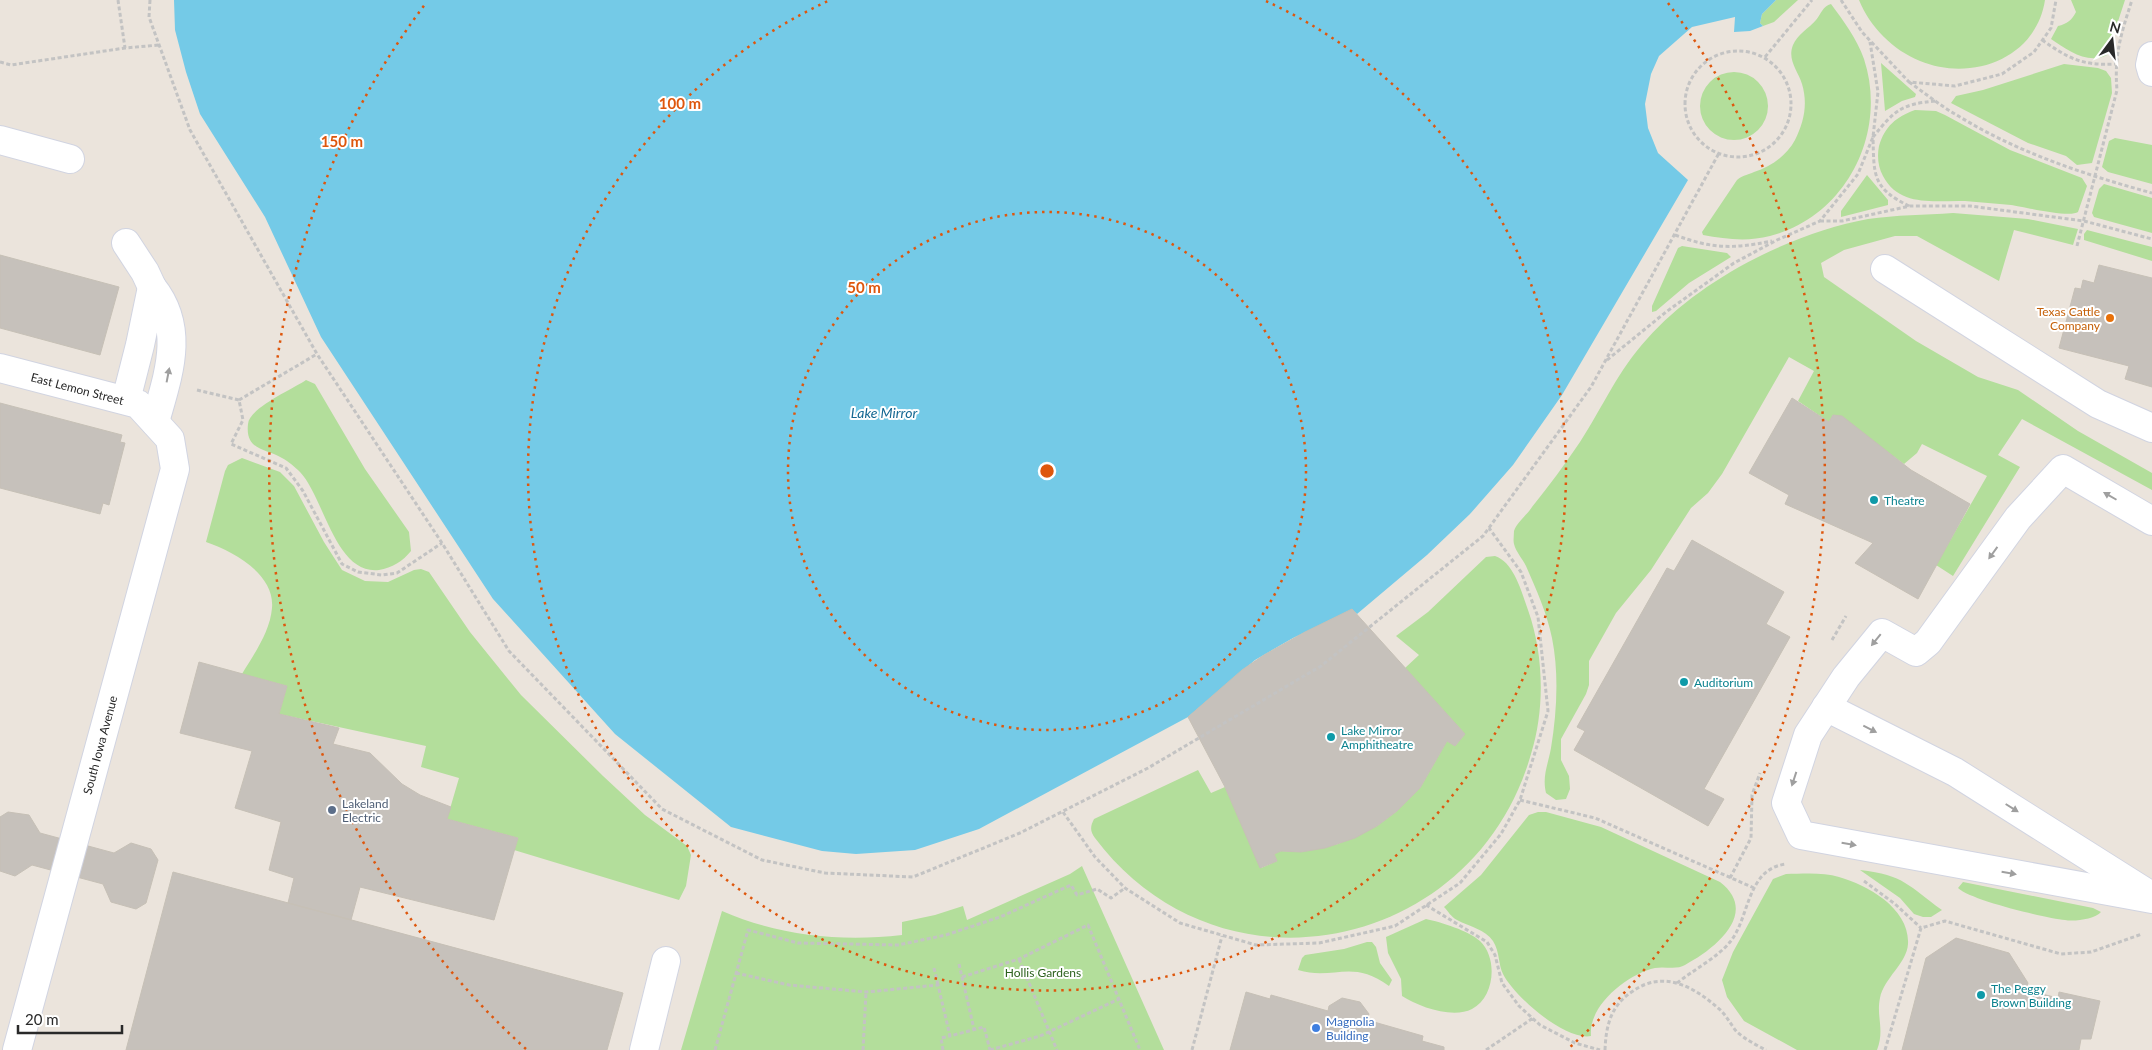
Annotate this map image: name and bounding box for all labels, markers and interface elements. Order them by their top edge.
north arrow [2087,15,2137,65]
text: N [2108,17,2123,37]
text: 100 m [659,94,701,112]
text: 150 m [321,132,363,150]
text: 50 m [847,278,881,296]
place label: Texas Cattle Company [2037,304,2101,333]
marker: Texas Cattle Company [2104,312,2116,324]
one-way arrow [164,367,172,383]
street label: East Lemon Street [29,369,126,408]
water label: Lake Mirror [851,404,917,421]
centre of rings [1038,462,1056,480]
one-way arrow [2103,492,2116,501]
place label: Theatre [1884,493,1925,508]
marker: Theatre [1868,494,1880,506]
one-way arrow [1988,546,1998,559]
one-way arrow [1870,633,1881,646]
place label: Auditorium [1694,675,1753,690]
marker: Auditorium [1678,676,1690,688]
street label: South Iowa Avenue [80,694,120,796]
place label: Lake Mirror Amphitheatre [1341,723,1413,752]
one-way arrow [1863,725,1877,733]
marker: Lake Mirror Amphitheatre [1325,731,1337,743]
one-way arrow [1790,771,1797,786]
place label: Lakeland Electric [342,796,388,825]
one-way arrow [2005,803,2018,813]
marker: Lakeland Electric [326,804,338,816]
one-way arrow [1841,840,1857,848]
one-way arrow [2001,869,2017,877]
park label: Hollis Gardens [1005,965,1081,980]
place label: The Peggy Brown Building [1991,981,2071,1010]
marker: The Peggy Brown Building [1975,989,1987,1001]
scale bar [18,1002,121,1034]
text: 20 m [25,1010,59,1028]
place label: Magnolia Building [1326,1014,1374,1043]
marker: Magnolia Building [1310,1022,1322,1034]

